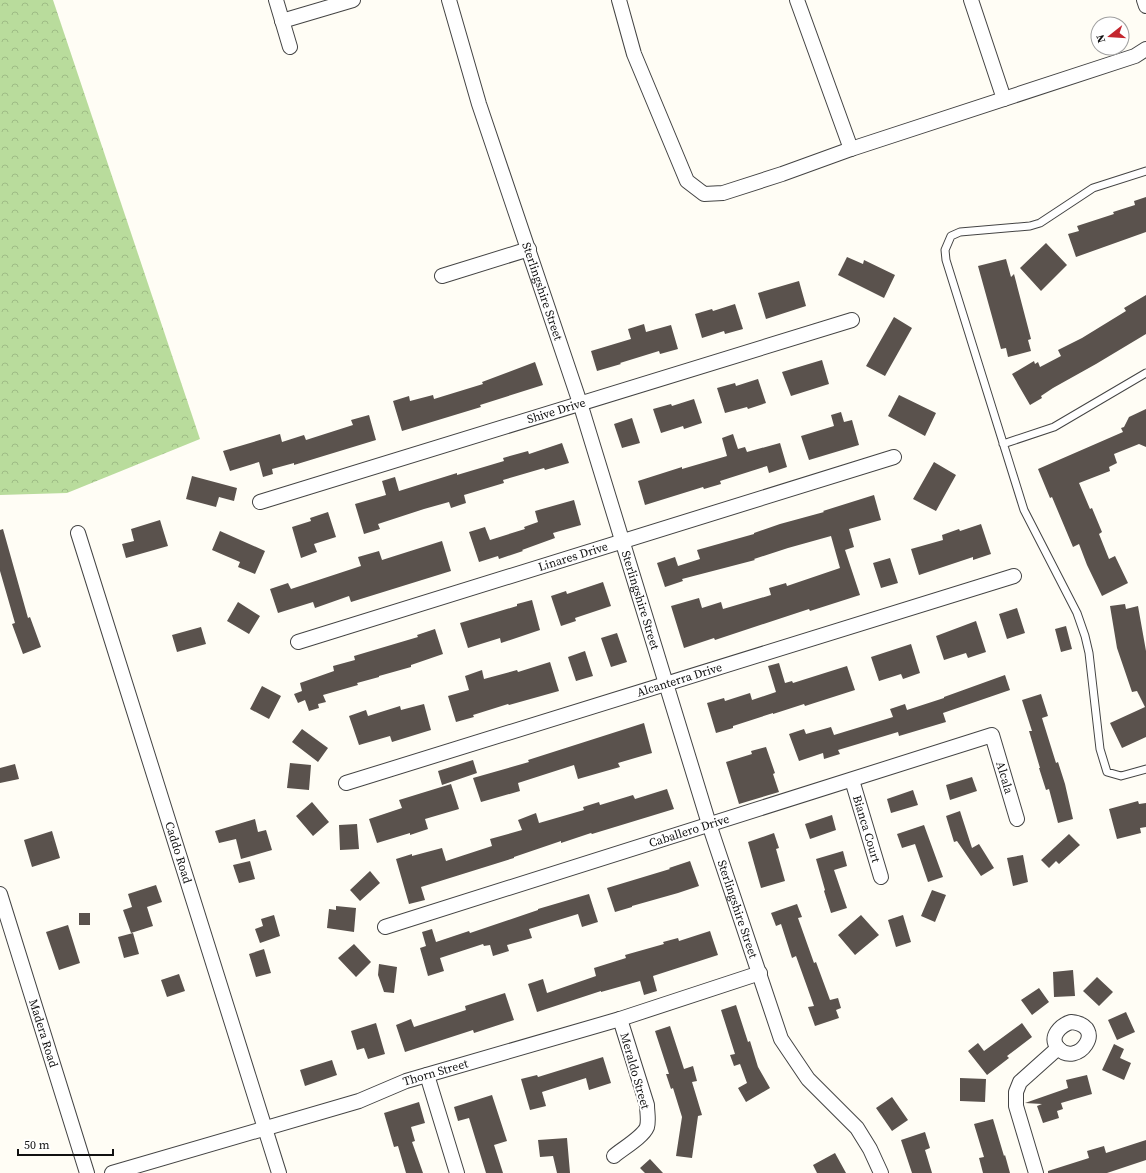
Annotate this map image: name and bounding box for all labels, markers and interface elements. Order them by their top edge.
north arrow [1090,16,1130,56]
text: N [1093,33,1109,45]
street label: Sterlingshire Street [518,240,566,343]
street label: Shive Drive [525,394,588,427]
street label: Linares Drive [536,538,610,575]
street label: Sterlingshire Street [618,549,663,652]
street label: Alcanterra Drive [635,659,724,700]
street label: Alcala [992,759,1017,797]
street label: Bianca Court [849,793,884,865]
street label: Caballero Drive [647,811,731,851]
street label: Caddo Road [161,820,196,886]
street label: Sterlingshire Street [714,858,761,960]
street label: Madera Road [25,997,62,1070]
street label: Meraldo Street [616,1031,654,1111]
street label: Thorn Street [401,1055,470,1090]
scale bar [18,1131,113,1157]
text: 50 m [24,1137,50,1153]

